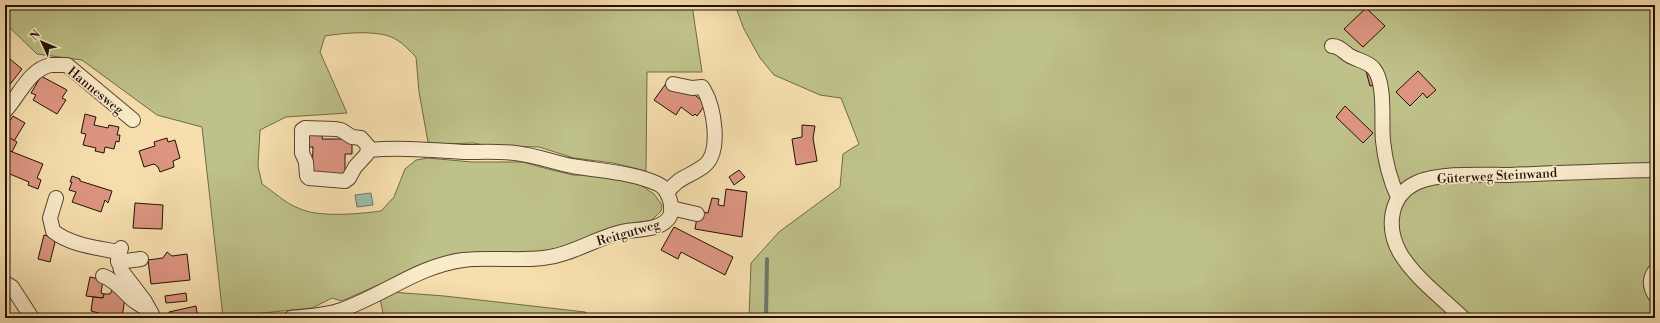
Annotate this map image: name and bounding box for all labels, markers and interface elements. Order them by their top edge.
north arrow [22,22,62,62]
text: N [27,28,44,44]
street label: Hannesweg [64,63,127,118]
street label: Güterweg Steinwand [1437,165,1558,187]
street label: Reitgutweg [595,216,662,250]

